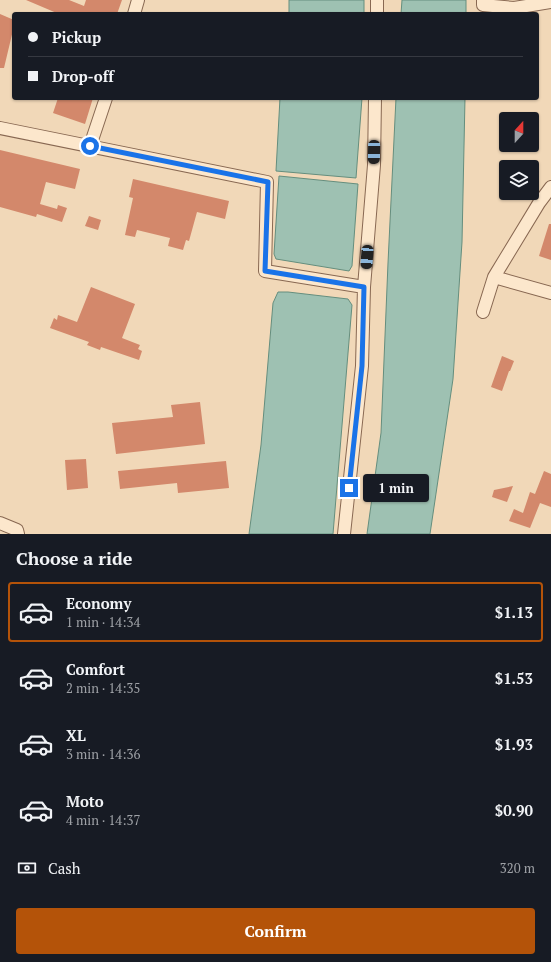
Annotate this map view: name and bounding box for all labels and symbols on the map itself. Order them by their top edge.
north arrow [499,112,539,152]
route start [81,137,99,155]
car [368,140,380,164]
car [360,245,374,269]
callout: 1 min [363,474,429,502]
route end [340,479,358,497]

